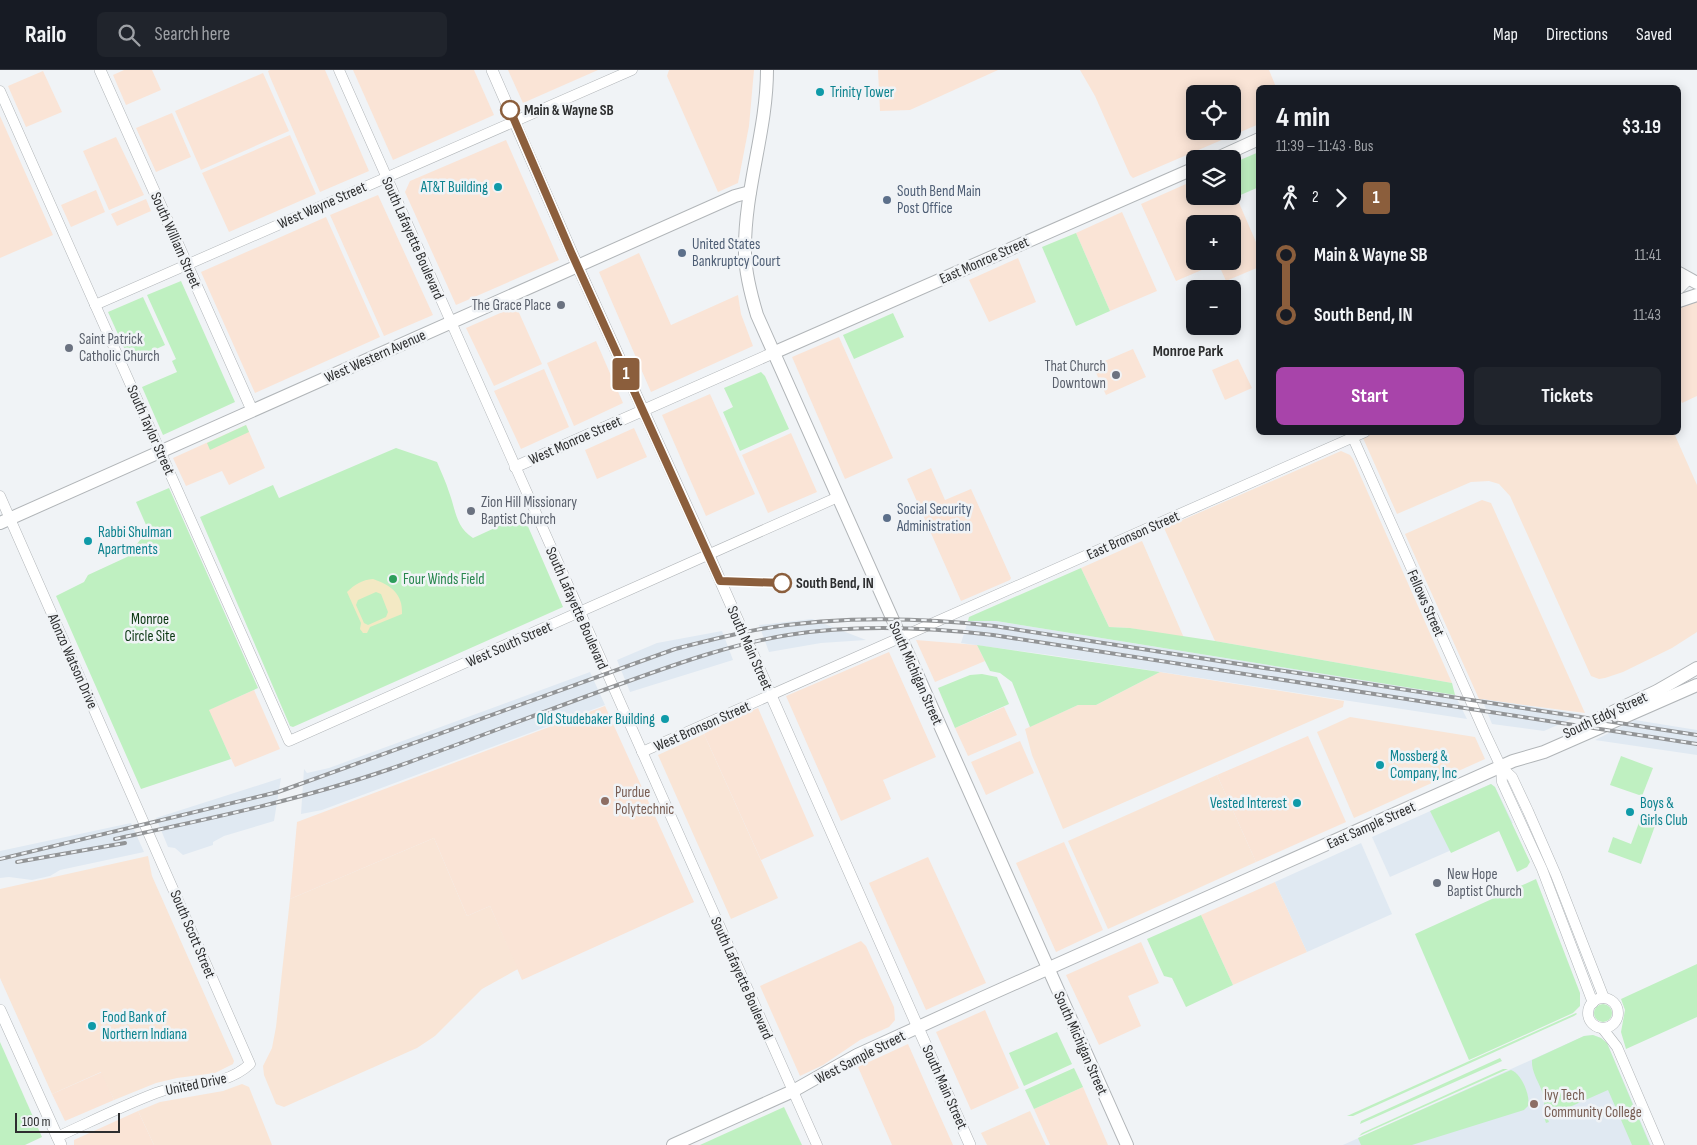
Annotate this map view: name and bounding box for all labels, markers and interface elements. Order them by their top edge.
search box [97,12,447,57]
text: Railo [25,20,67,49]
icon: search [115,21,143,49]
text: Search here [155,23,230,46]
text: Map [1493,24,1518,45]
text: Directions [1546,24,1608,45]
text: Saved [1636,24,1672,45]
place label: Trinity Tower [830,83,895,102]
map controls [1186,85,1241,335]
button: locate [1186,85,1241,140]
marker: Trinity Tower [814,86,826,98]
marker: Main & Wayne SB [500,100,520,120]
place label: Main & Wayne SB [524,101,614,120]
text: 4 min [1276,101,1330,134]
text: $3.19 [1622,116,1661,139]
text: 11:39 – 11:43 · Bus [1276,137,1374,156]
button: layers [1186,150,1241,205]
street label: South Lafayette Boulevard [377,174,448,302]
street label: West Wayne Street [275,177,370,233]
place label: AT&T Building [420,178,488,197]
marker: AT&T Building [492,181,504,193]
place label: South Bend Main Post Office [897,182,981,218]
icon: walk [1276,184,1304,212]
icon: forward [1327,184,1355,212]
text: 1 [1373,187,1380,208]
text: 2 [1312,188,1319,207]
street label: South William Street [146,189,205,291]
marker: South Bend Main Post Office [881,194,893,206]
button: + [1186,215,1241,270]
street label: East Monroe Street [936,232,1032,289]
place label: United States Bankruptcy Court [692,235,781,271]
text: Main & Wayne SB [1314,244,1427,267]
text: 11:41 [1634,246,1661,265]
marker: United States Bankruptcy Court [676,247,688,259]
button: − [1186,280,1241,335]
place label: The Grace Place [472,296,551,315]
marker: The Grace Place [555,299,567,311]
text: South Bend, IN [1314,304,1413,327]
text: 11:43 [1633,306,1661,325]
street label: West Western Avenue [322,326,429,387]
place label: Saint Patrick Catholic Church [79,330,160,366]
marker: Saint Patrick Catholic Church [63,342,75,354]
district label: Monroe Park [1153,342,1224,361]
place label: That Church Downtown [1044,357,1106,393]
line badge: 1 [610,358,642,390]
text: 1 [622,363,630,384]
button: Start [1276,367,1464,425]
button: Tickets [1474,367,1661,425]
marker: That Church Downtown [1110,369,1122,381]
street label: South Taylor Street [122,382,179,478]
street label: West Monroe Street [526,411,625,469]
place label: Zion Hill Missionary Baptist Church [481,493,577,529]
place label: Social Security Administration [896,500,972,536]
marker: Zion Hill Missionary Baptist Church [465,505,477,517]
street label: East Bronson Street [1084,506,1183,564]
marker: Social Security Administration [881,512,893,524]
place label: Rabbi Shulman Apartments [97,523,172,559]
marker: Rabbi Shulman Apartments [82,535,94,547]
street label: South Lafayette Boulevard [541,544,612,672]
street label: Fellows Street [1402,567,1449,640]
place label: Four Winds Field [403,570,484,589]
marker: Four Winds Field [387,573,399,585]
marker: South Bend, IN [772,573,792,593]
place label: South Bend, IN [796,574,874,593]
street label: South Main Street [723,603,777,694]
street label: Alonzo Watson Drive [43,610,102,712]
park label: Monroe Circle Site [124,610,176,646]
street label: West South Street [463,617,555,672]
street label: South Michigan Street [884,619,947,728]
street label: South Eddy Street [1560,687,1651,743]
street label: West Bronson Street [651,697,754,756]
place label: Old Studebaker Building [536,710,655,729]
marker: Old Studebaker Building [659,713,671,725]
place label: Mossberg & Company, Inc [1390,747,1457,783]
marker: Mossberg & Company, Inc [1374,759,1386,771]
place label: Purdue Polytechnic [615,783,674,819]
place label: Vested Interest [1210,794,1287,813]
place label: Boys & Girls Club [1640,794,1688,830]
marker: Purdue Polytechnic [599,795,611,807]
marker: Vested Interest [1291,797,1303,809]
street label: East Sample Street [1324,797,1419,853]
marker: Boys & Girls Club [1624,806,1636,818]
place label: New Hope Baptist Church [1447,865,1522,901]
marker: New Hope Baptist Church [1431,877,1443,889]
street label: South Scott Street [165,887,220,982]
street label: South Lafayette Boulevard [706,914,777,1042]
street label: South Michigan Street [1049,989,1112,1098]
place label: Food Bank of Northern Indiana [102,1008,187,1044]
marker: Food Bank of Northern Indiana [86,1020,98,1032]
street label: West Sample Street [812,1026,909,1088]
street label: South Main Street [918,1042,972,1133]
street label: United Drive [164,1069,228,1100]
place label: Ivy Tech Community College [1544,1086,1642,1122]
marker: Ivy Tech Community College [1528,1098,1540,1110]
scale bar [15,1110,120,1133]
text: 100 m [22,1113,51,1130]

